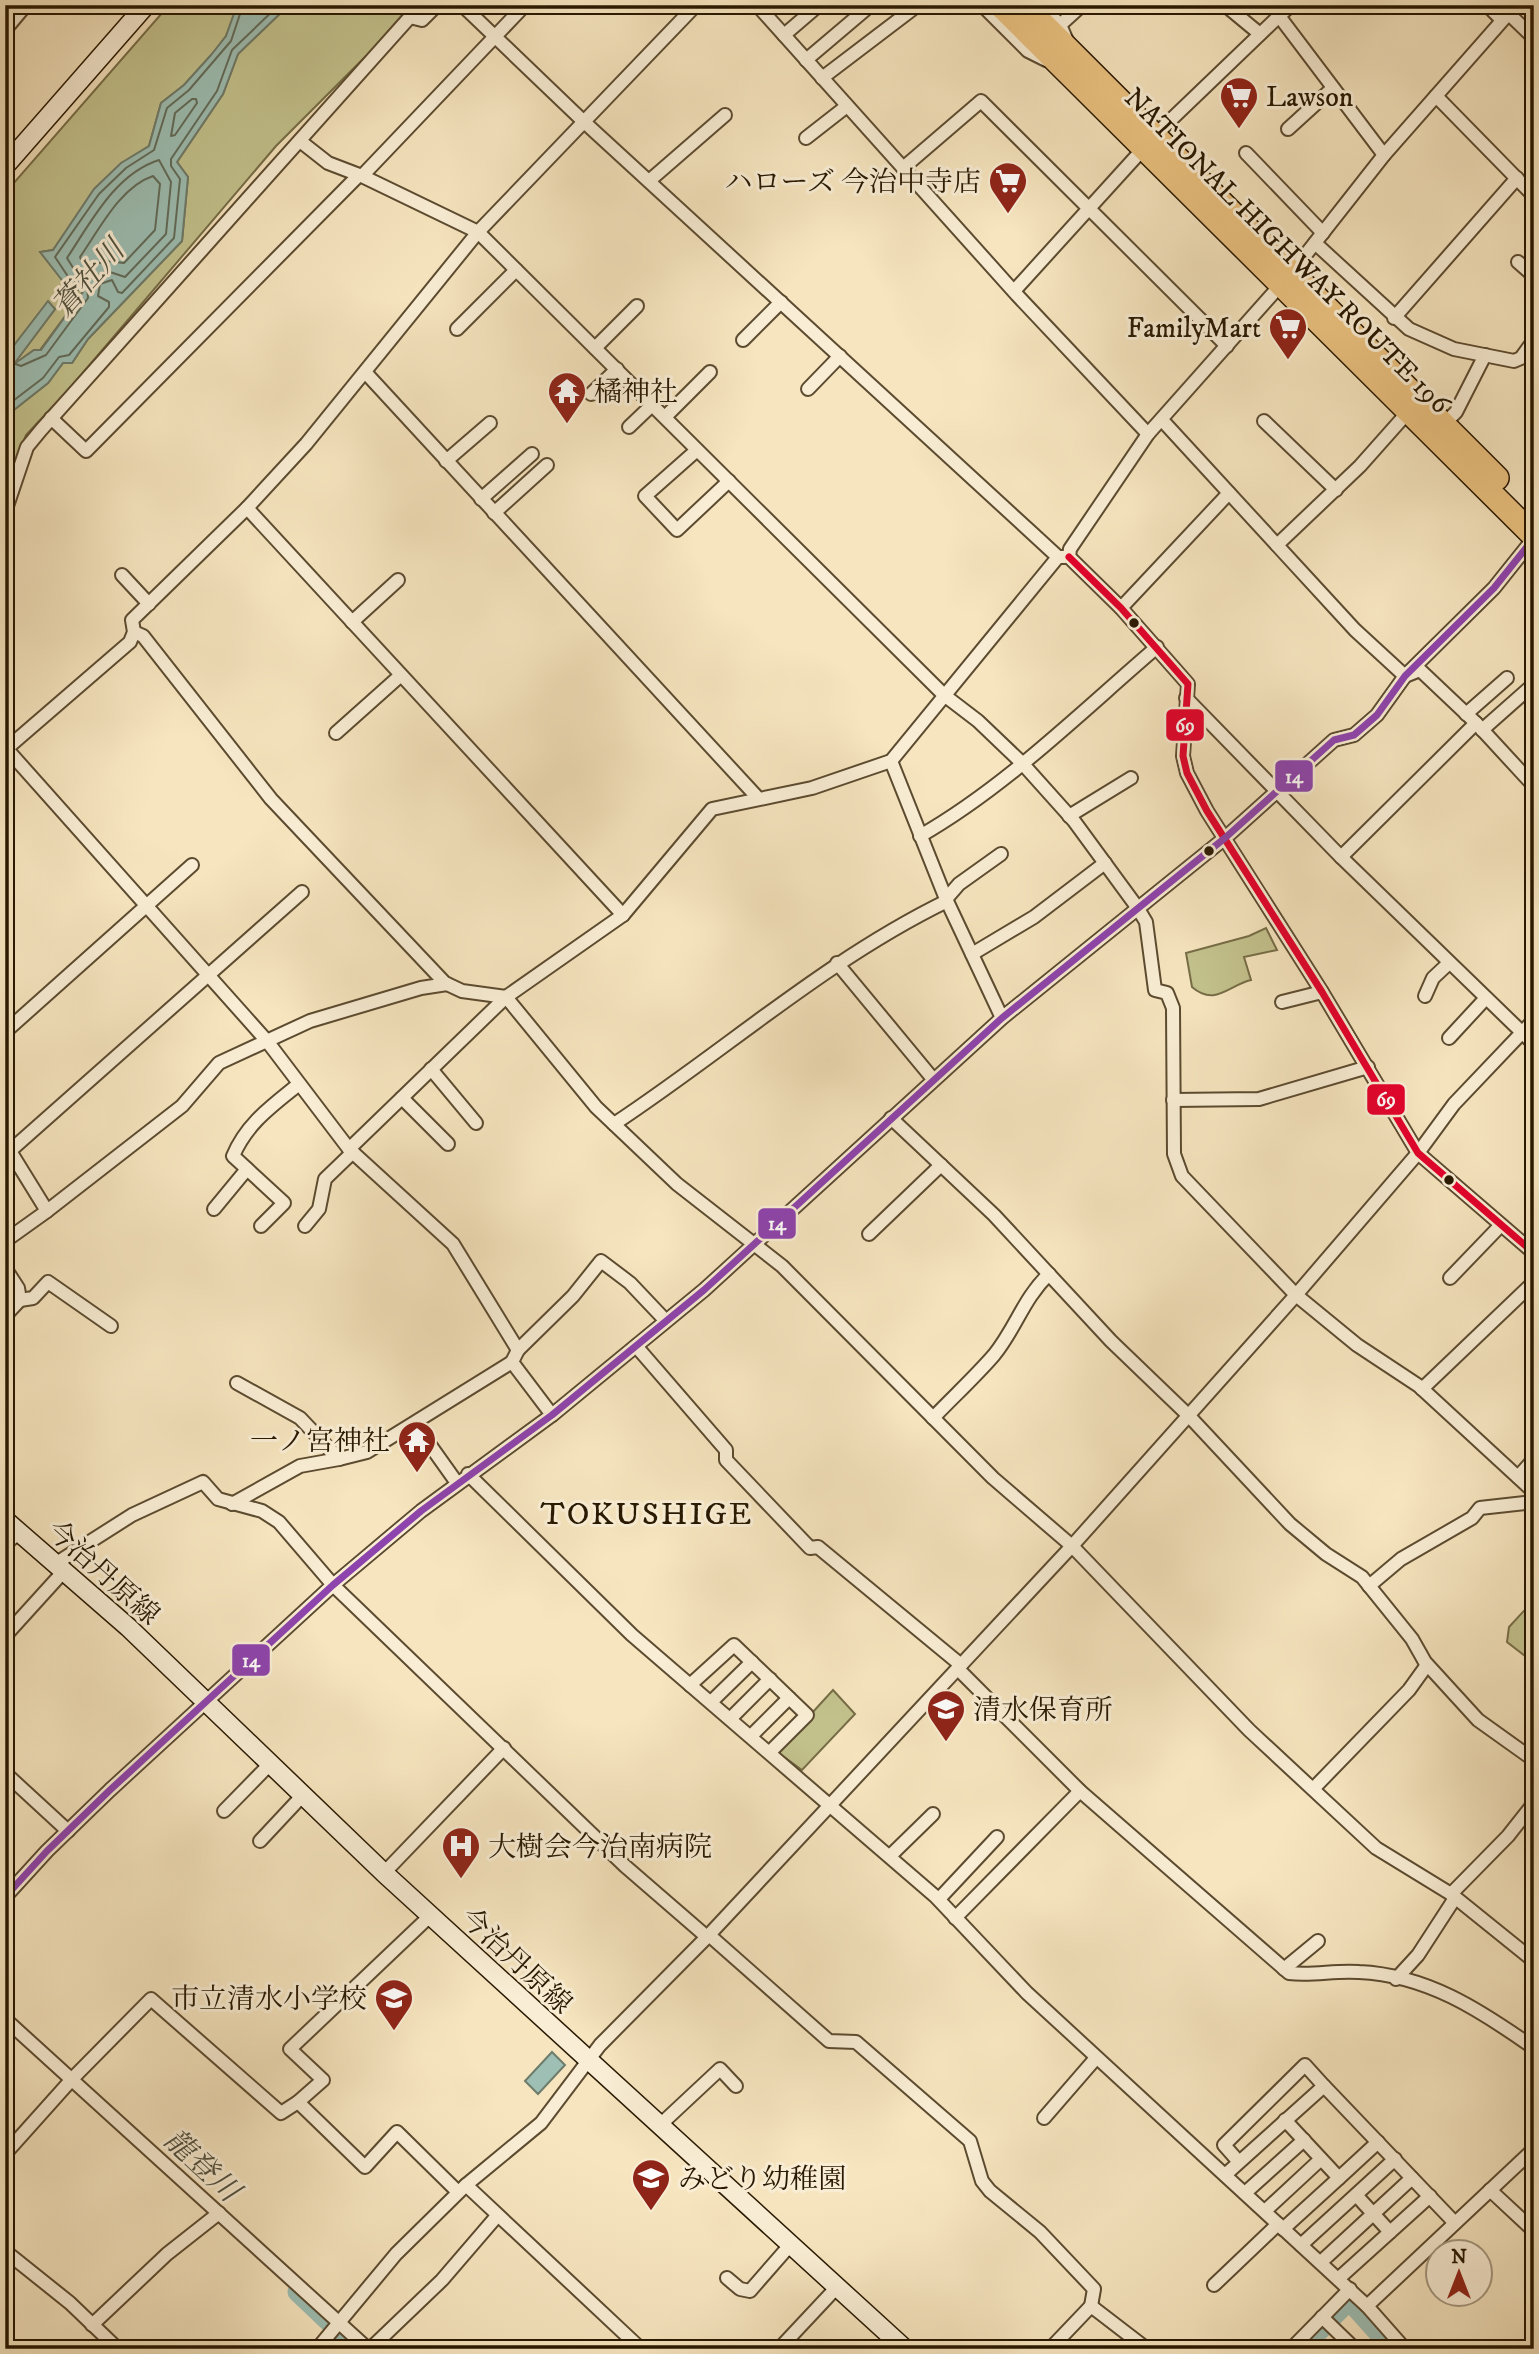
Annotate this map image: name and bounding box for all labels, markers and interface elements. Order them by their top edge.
supermarket icon: Lawson [1218,75,1260,130]
place label: Lawson [1266,80,1354,115]
street label: NATIONAL HIGHWAY ROUTE 196 [1117,81,1458,422]
supermarket icon: ハローズ 今治中寺店 [987,160,1029,215]
place label: ハローズ 今治中寺店 [724,165,981,200]
water label: 蒼社川 [45,231,135,325]
supermarket icon: FamilyMart [1267,306,1309,361]
place label: FamilyMart [1127,311,1261,346]
temple icon: 橘神社 [546,370,588,425]
place label: 橘神社 [594,375,678,410]
unlabelled marker [1127,616,1141,630]
line badge: 69 [1165,708,1205,742]
text: 69 [1175,715,1195,738]
line badge: 14 [1274,759,1314,793]
text: 14 [1285,766,1304,789]
unlabelled marker [1202,844,1216,858]
line badge: 69 [1366,1083,1406,1116]
text: 69 [1376,1089,1396,1112]
unlabelled marker [1442,1173,1456,1187]
line badge: 14 [757,1207,797,1240]
text: 14 [768,1213,787,1236]
temple icon: 一ノ宮神社 [396,1419,438,1474]
place label: 一ノ宮神社 [250,1424,390,1459]
district label: TOKUSHIGE [541,1495,753,1535]
street label: 今治丹原線 [39,1513,167,1633]
line badge: 14 [231,1643,271,1677]
text: 14 [242,1650,261,1673]
school or university icon: 清水保育所 [925,1688,967,1743]
place label: 清水保育所 [973,1693,1113,1728]
hospital icon: 大樹会今治南病院 [440,1825,482,1880]
place label: 大樹会今治南病院 [488,1830,712,1865]
street label: 今治丹原線 [453,1901,579,2022]
school or university icon: 市立清水小学校 [373,1977,415,2032]
place label: 市立清水小学校 [171,1982,367,2017]
water label: 龍登川 [155,2122,249,2212]
school or university icon: みどり幼稚園 [630,2157,672,2212]
place label: みどり幼稚園 [678,2162,846,2197]
north arrow [1424,2238,1494,2308]
text: N [1451,2246,1467,2269]

